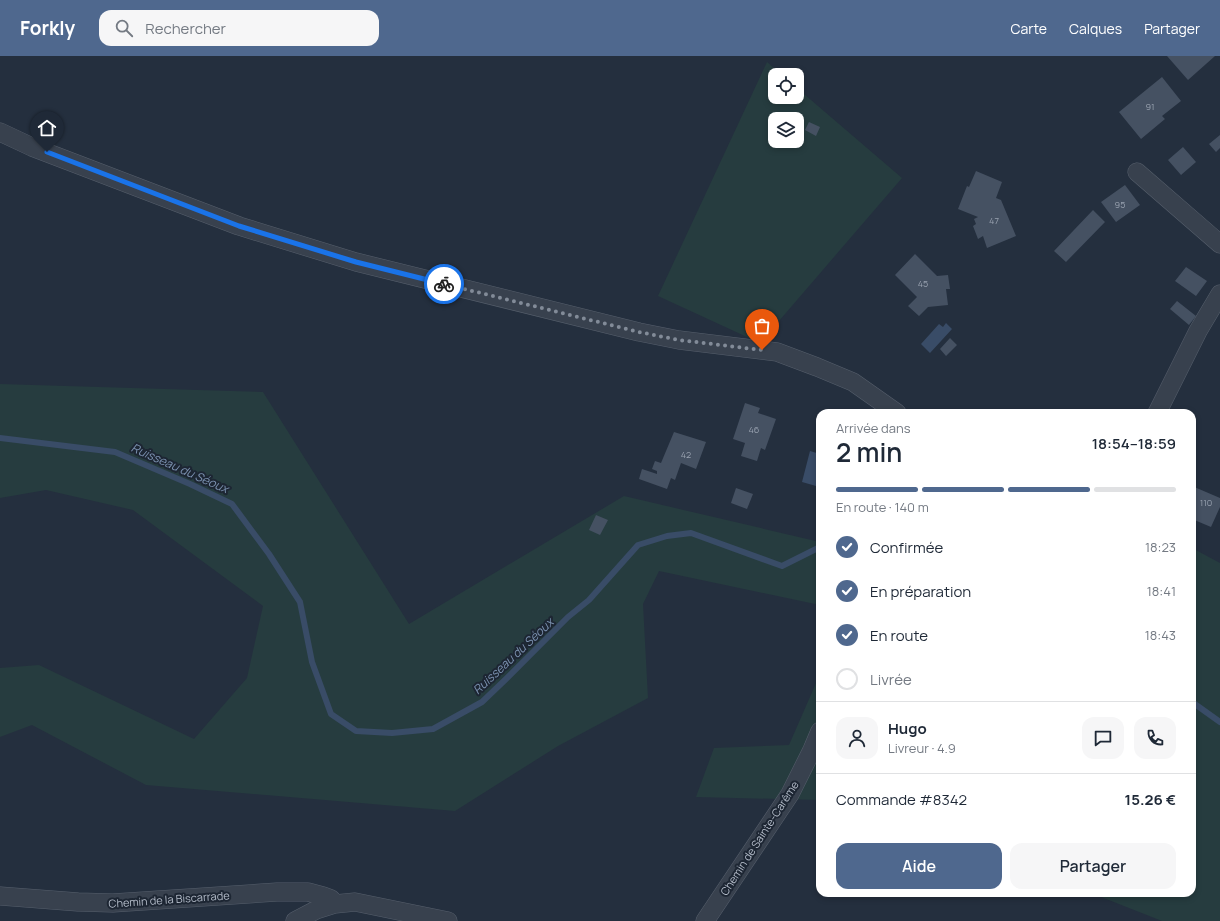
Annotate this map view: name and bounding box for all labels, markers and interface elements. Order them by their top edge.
search box [99,10,379,46]
text: Forkly [20,15,75,41]
icon: search [113,17,135,39]
text: Rechercher [145,18,226,39]
text: Carte [1011,19,1047,38]
text: Calques [1069,19,1122,38]
text: Partager [1144,19,1200,38]
map controls [768,68,804,148]
button: locate [768,68,804,104]
house number: 91 [1145,100,1155,113]
pin [30,111,64,152]
button: layers [768,112,804,148]
icon: home [36,117,58,139]
house number: 95 [1115,198,1125,211]
house number: 47 [989,214,999,227]
courier [424,264,464,304]
icon: bike [433,273,455,295]
house number: 45 [918,277,928,290]
pin [745,309,779,350]
icon: bag [751,315,773,337]
text: Arrivée dans [836,419,911,437]
house number: 46 [749,423,760,436]
text: 18:54–18:59 [1092,433,1176,454]
text: 2 min [836,434,902,470]
water label: Ruisseau du Séoux [129,439,233,498]
house number: 42 [681,448,691,461]
house number: 110 [1200,496,1212,509]
text: En route · 140 m [836,498,929,516]
icon: check [836,536,858,558]
text: Confirmée [870,537,943,558]
text: 18:23 [1145,538,1176,556]
icon: check [836,580,858,602]
text: En préparation [870,581,971,602]
text: 18:41 [1147,582,1176,600]
water label: Ruisseau du Séoux [469,613,558,698]
icon: check [836,624,858,646]
text: En route [870,625,928,646]
text: 18:43 [1145,626,1176,644]
text: Livrée [870,669,912,690]
button: person [836,717,878,759]
button: chat [1082,717,1124,759]
button: phone [1134,717,1176,759]
text: Hugo [888,718,927,739]
text: Livreur · 4.9 [888,739,956,757]
street label: Chemin de Sainte-Carême [716,777,802,898]
text: Commande #8342 [836,789,967,810]
text: 15.26 € [1125,789,1176,810]
button: Aide [836,843,1002,889]
button: Partager [1010,843,1176,889]
street label: Chemin de la Biscarrade [108,887,231,911]

